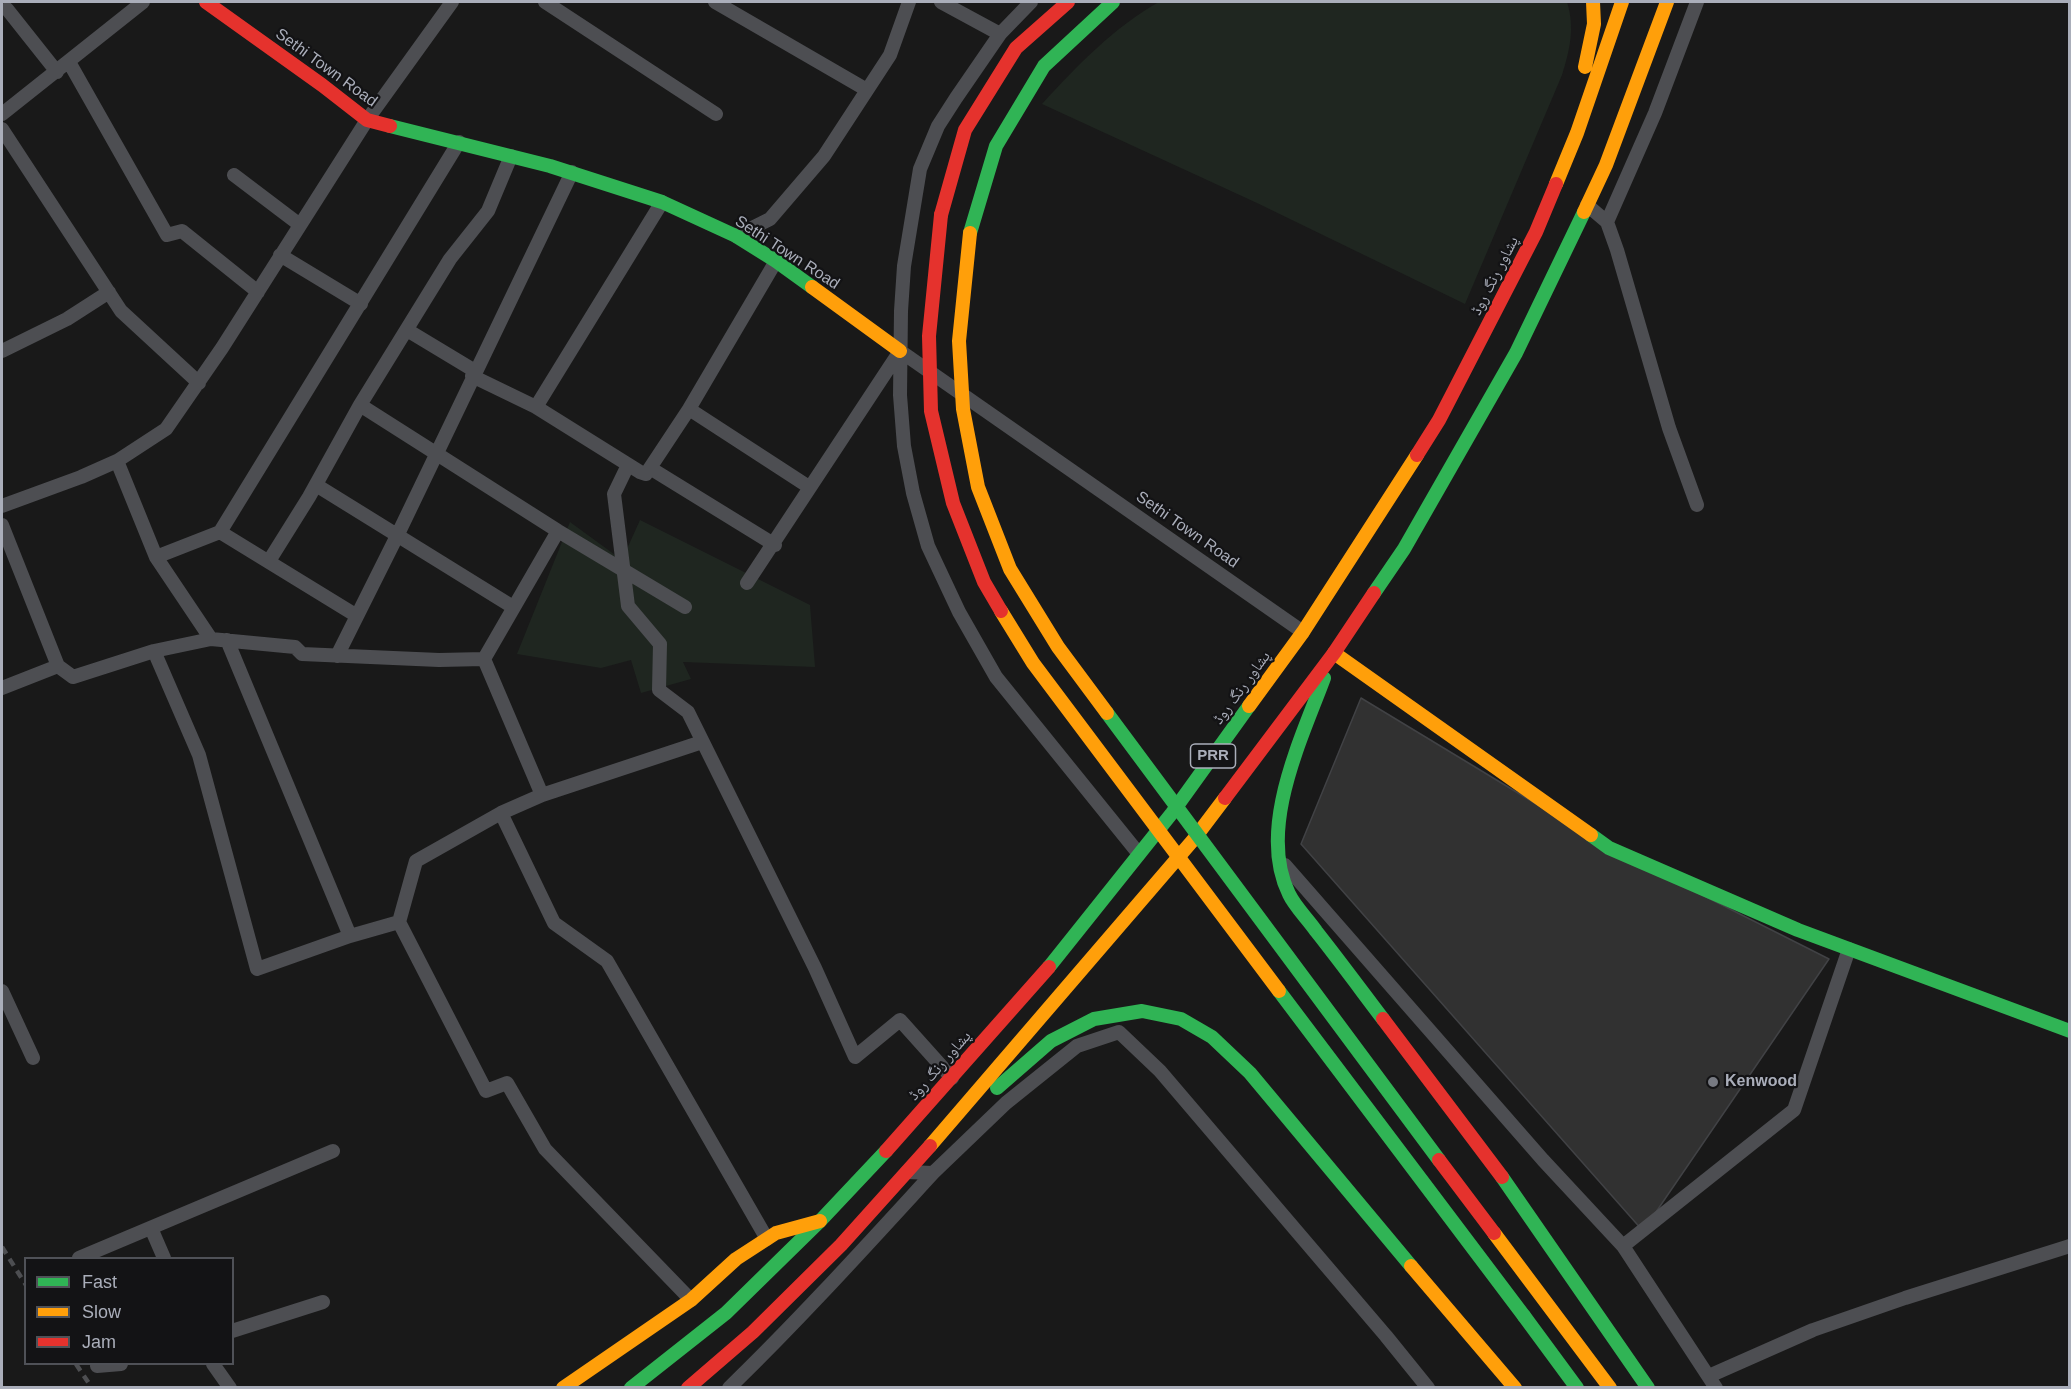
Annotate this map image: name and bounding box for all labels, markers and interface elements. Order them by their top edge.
street label: Sethi Town Road [271,25,381,111]
street label: Sethi Town Road [731,212,843,294]
street label: پشاور رنگ روڈ [1467,233,1523,319]
street label: Sethi Town Road [1132,487,1242,573]
street label: پشاور رنگ روڈ [1209,648,1275,728]
road number: PRR [1190,744,1236,768]
street label: پشاور رنگ روڈ [905,1027,975,1105]
place label: Kenwood [1725,1072,1797,1092]
marker: Kenwood [1706,1075,1720,1089]
legend [24,1257,234,1365]
text: Fast [82,1272,117,1292]
text: Slow [82,1302,121,1322]
text: Jam [82,1332,116,1352]

